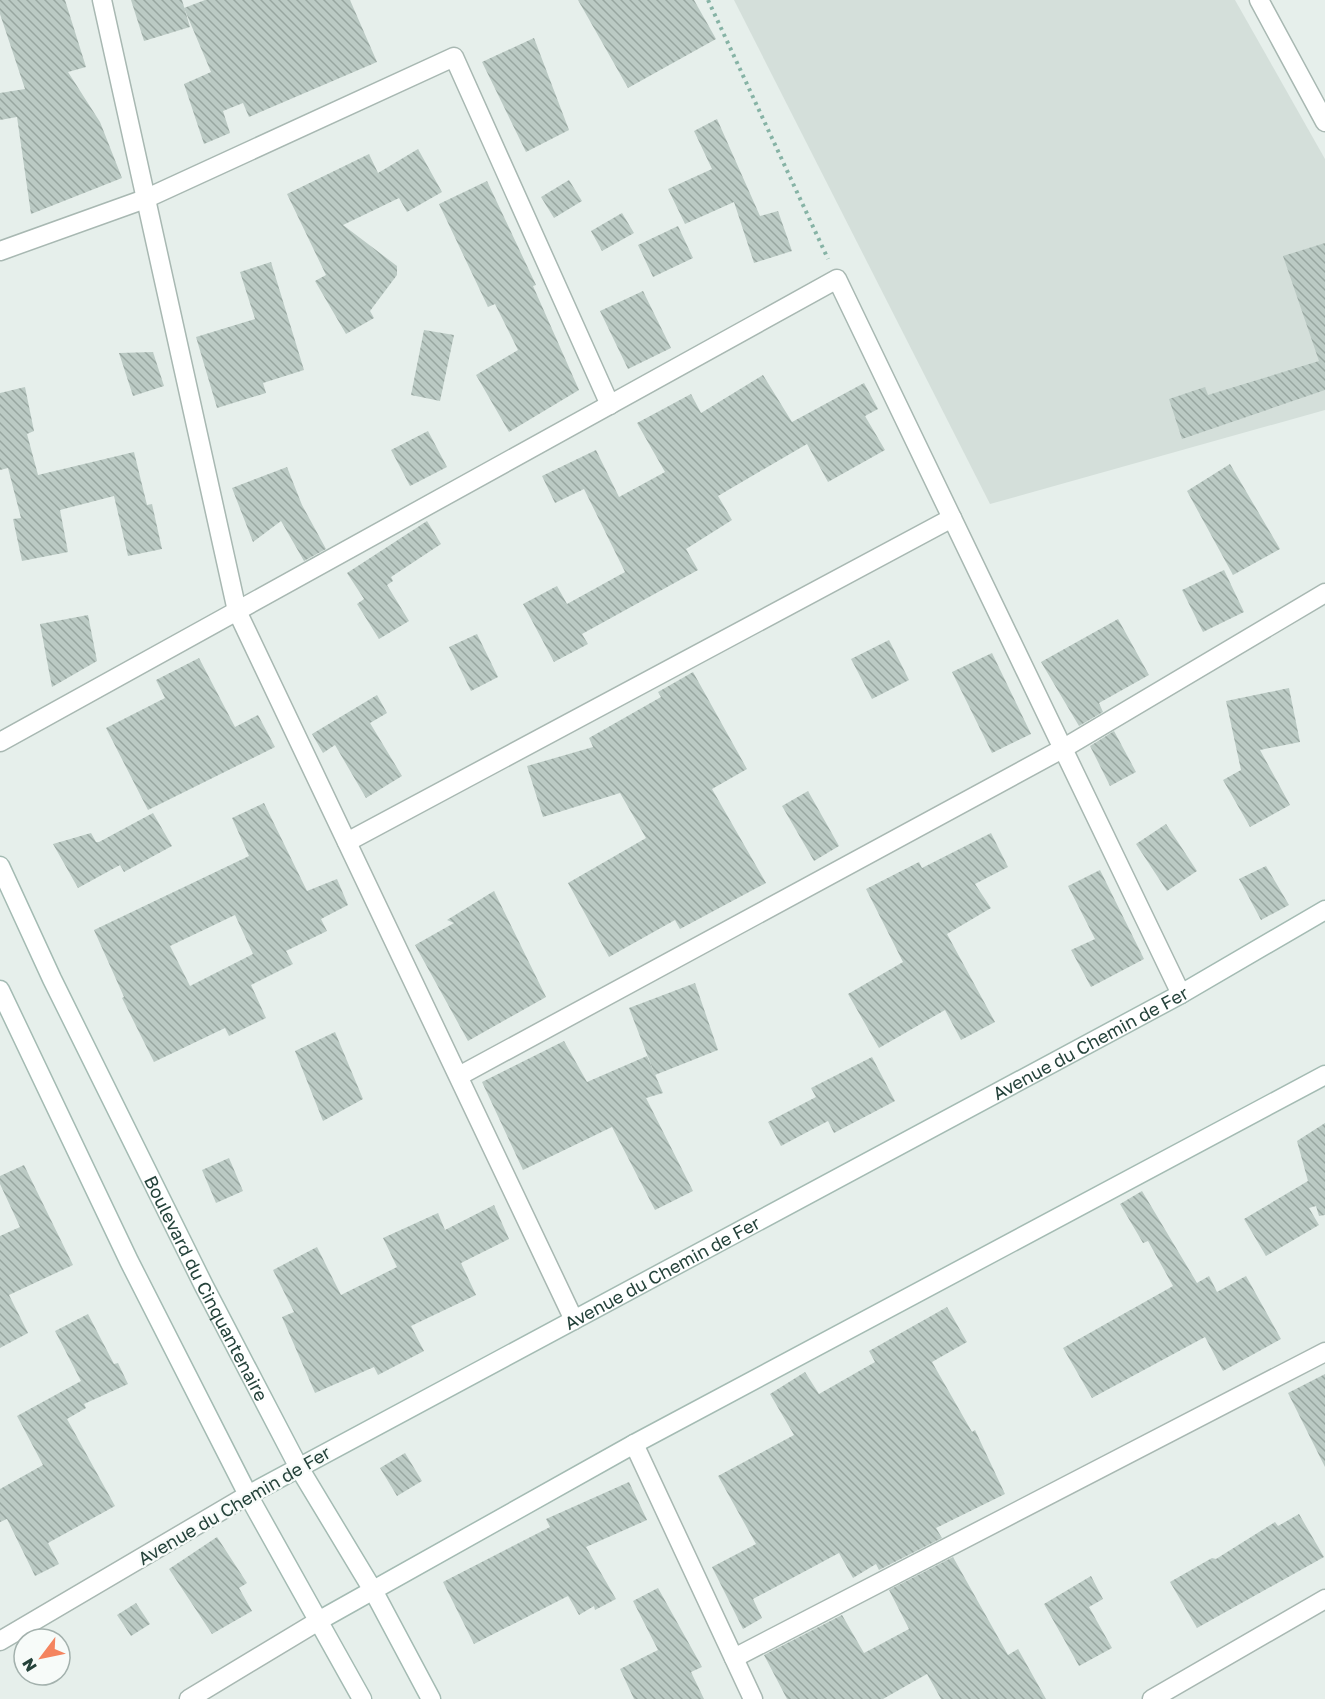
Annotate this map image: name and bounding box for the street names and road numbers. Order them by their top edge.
street label: Avenue du Chemin de Fer [989,981,1192,1104]
street label: Boulevard du Cinquantenaire [140,1172,273,1405]
street label: Avenue du Chemin de Fer [561,1211,764,1334]
street label: Avenue du Chemin de Fer [134,1441,334,1569]

